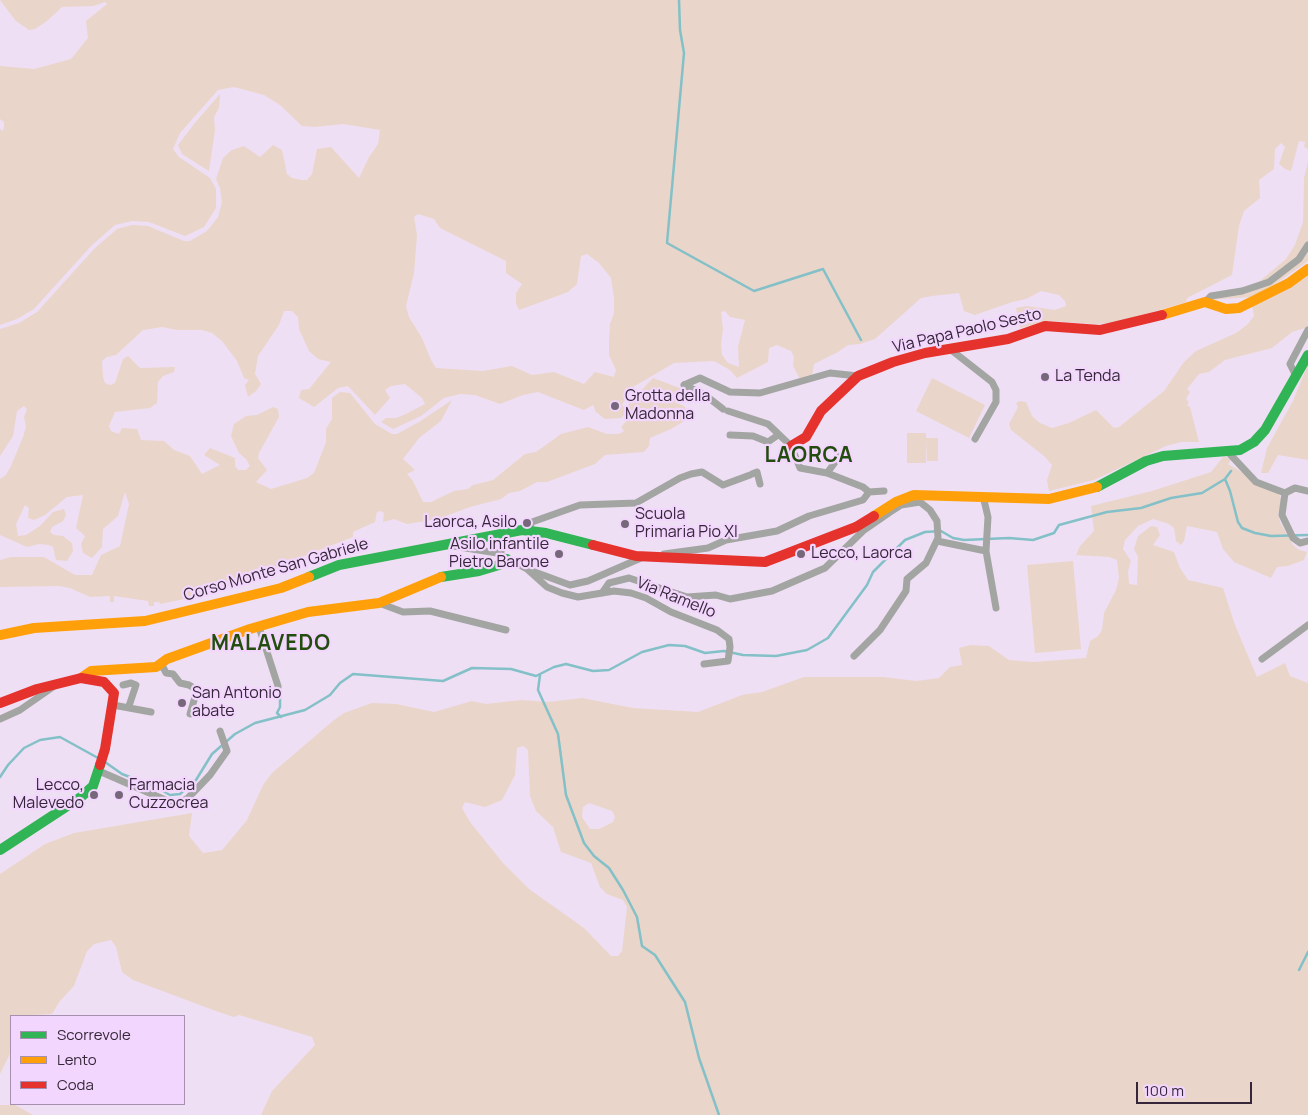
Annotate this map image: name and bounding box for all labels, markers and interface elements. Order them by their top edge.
street label: Via Papa Paolo Sesto [891,305,1043,357]
place label: La Tenda [1055,367,1120,387]
marker: La Tenda [1039,371,1051,383]
place label: Grotta della Madonna [625,387,710,425]
marker: Grotta della Madonna [609,400,621,412]
district label: LAORCA [764,443,854,469]
place label: Scuola Primaria Pio XI [635,505,738,543]
place label: Laorca, Asilo [424,513,517,533]
marker: Laorca, Asilo [521,517,533,529]
marker: Scuola Primaria Pio XI [619,518,631,530]
street label: Corso Monte San Gabriele [181,534,371,606]
place label: Asilo infantile Pietro Barone [449,535,549,573]
place label: Lecco, Laorca [811,544,912,564]
marker: Asilo infantile Pietro Barone [553,548,565,560]
marker: Lecco, Laorca [795,548,807,560]
street label: Via Ramello [633,573,719,623]
district label: MALAVEDO [210,631,332,657]
place label: San Antonio abate [192,684,281,722]
marker: San Antonio abate [176,697,188,709]
place label: Lecco, Malevedo [13,776,84,814]
place label: Farmacia Cuzzocrea [129,776,208,814]
marker: Lecco, Malevedo [88,789,100,801]
marker: Farmacia Cuzzocrea [113,789,125,801]
legend [10,1015,185,1105]
text: Scorrevole [57,1024,131,1045]
text: Lento [57,1049,97,1070]
scale bar [1138,1072,1254,1104]
text: Coda [57,1074,94,1095]
text: 100 m [1144,1080,1184,1101]

